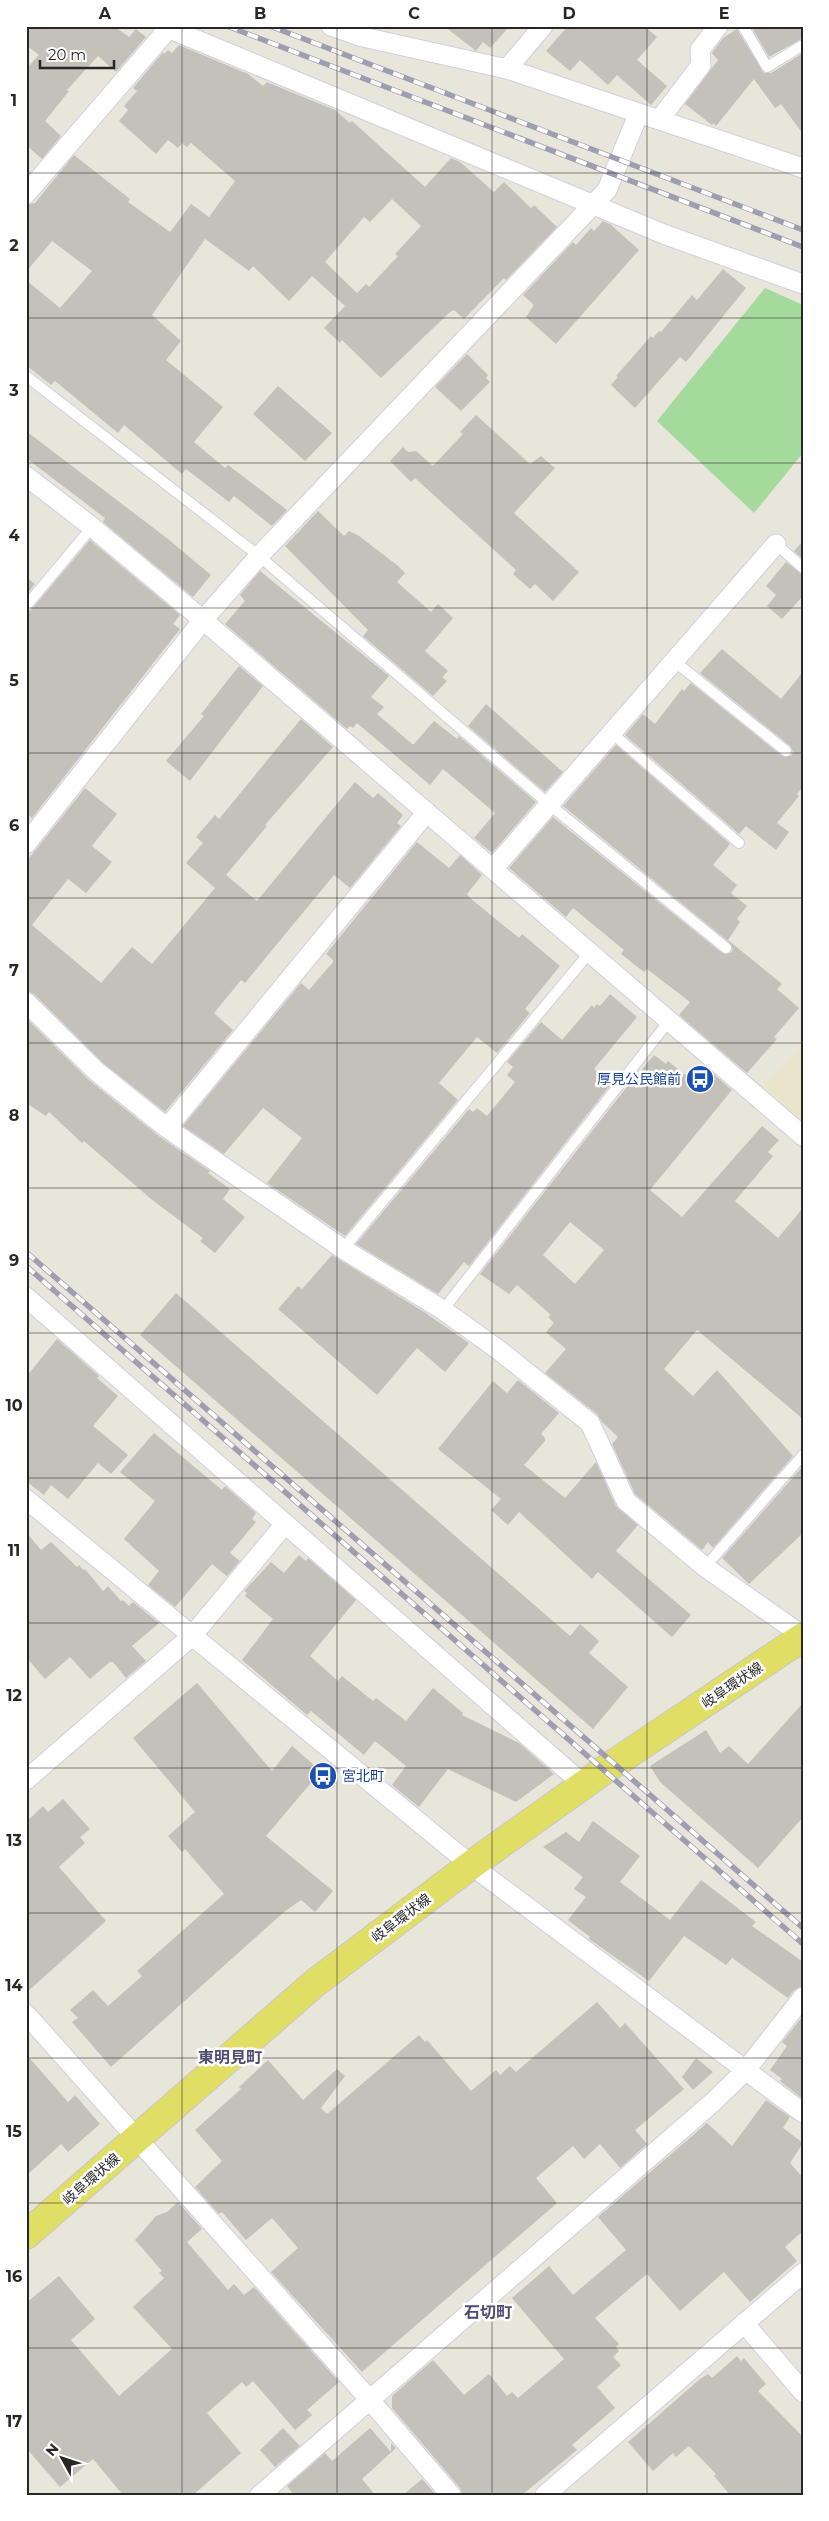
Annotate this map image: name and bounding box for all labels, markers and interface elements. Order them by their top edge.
text: A [98,4,112,23]
text: B [254,4,266,23]
text: C [408,4,420,23]
text: D [562,4,576,23]
text: E [719,4,729,23]
scale bar [40,38,114,70]
text: 20 m [48,45,86,64]
text: 1 [11,91,17,110]
text: 2 [9,236,19,255]
text: 3 [8,381,19,400]
text: 4 [8,526,20,545]
text: 5 [9,671,19,690]
text: 6 [9,816,19,835]
text: 7 [9,961,19,980]
bus stop icon: 厚見公民館前 [685,1064,715,1094]
place label: 厚見公民館前 [597,1070,681,1088]
text: 8 [9,1106,19,1125]
text: 9 [9,1251,19,1270]
text: 10 [5,1396,23,1415]
text: 11 [8,1541,20,1560]
street label: 岐阜環状線 [698,1658,766,1712]
text: 12 [6,1686,22,1705]
bus stop icon: 宮北町 [308,1761,338,1791]
place label: 宮北町 [342,1767,384,1785]
text: 13 [6,1831,22,1850]
street label: 岐阜環状線 [368,1890,434,1946]
text: 14 [5,1976,23,1995]
district label: 東明見町 [198,2048,262,2067]
text: 15 [6,2122,22,2141]
street label: 岐阜環状線 [59,2149,123,2209]
text: 16 [6,2267,22,2286]
district label: 石切町 [464,2303,512,2322]
text: 17 [6,2412,22,2431]
north arrow [38,2434,88,2484]
text: N [42,2440,63,2460]

